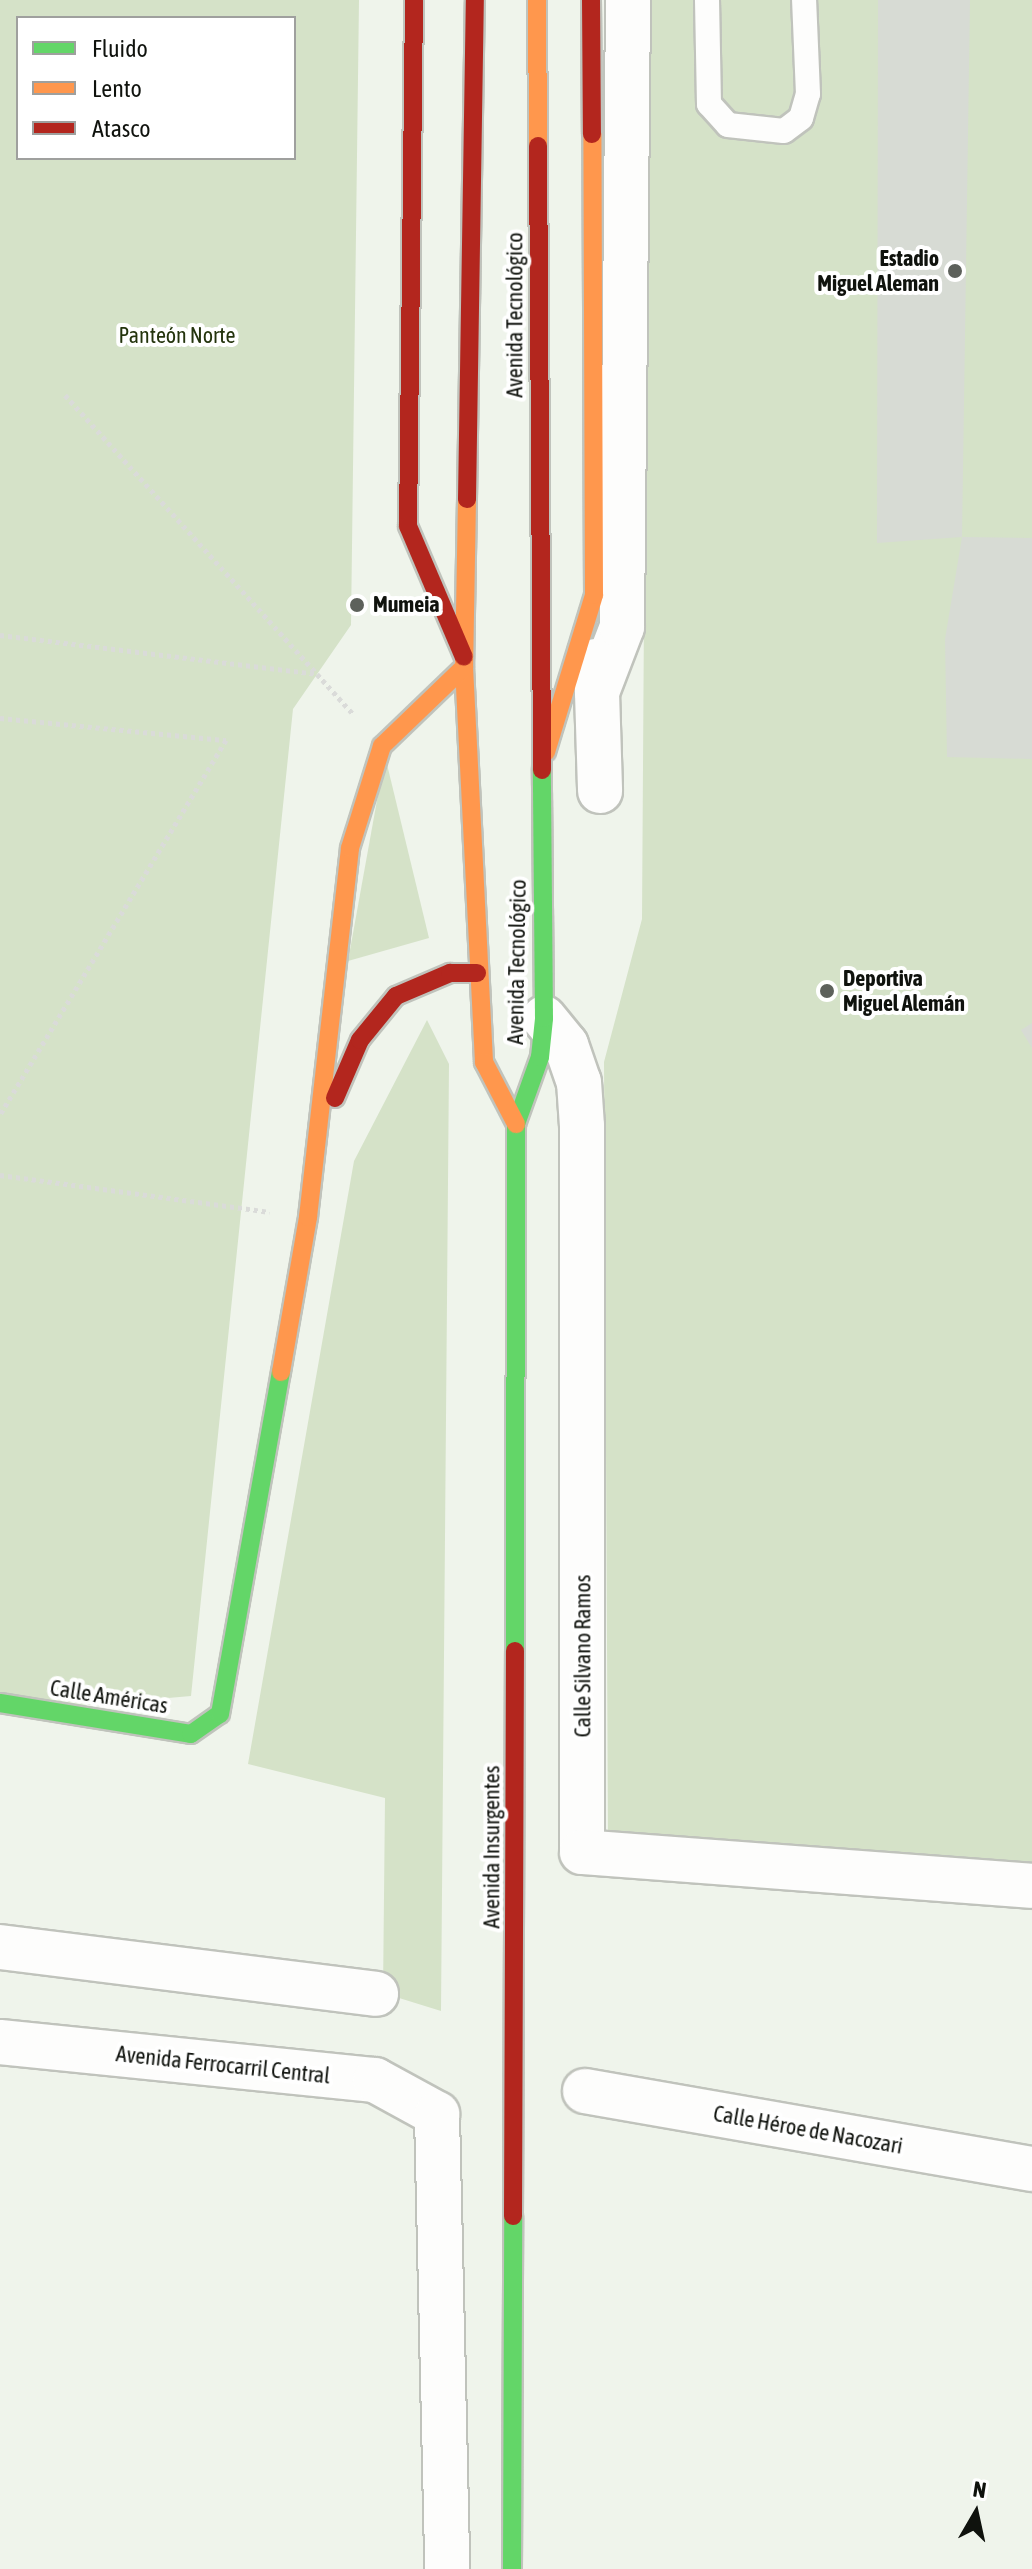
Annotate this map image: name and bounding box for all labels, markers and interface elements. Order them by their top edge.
legend [16,16,296,160]
text: Fluido [92,35,148,62]
text: Lento [92,75,142,102]
text: Atasco [92,115,150,142]
street label: Avenida Tecnológico [502,232,528,398]
place label: Estadio Miguel Aleman [817,245,939,296]
marker: Estadio Miguel Aleman [946,262,964,280]
park label: Panteón Norte [119,323,235,349]
place label: Mumeia [373,592,439,618]
marker: Mumeia [348,596,366,614]
street label: Avenida Tecnológico [502,879,532,1045]
place label: Deportiva Miguel Alemán [843,965,965,1016]
marker: Deportiva Miguel Alemán [818,982,836,1000]
street label: Calle Silvano Ramos [570,1575,596,1737]
street label: Calle Américas [48,1675,170,1719]
street label: Avenida Insurgentes [479,1765,505,1929]
street label: Avenida Ferrocarril Central [115,2041,331,2089]
street label: Calle Héroe de Nacozari [711,2100,905,2160]
north arrow [936,2473,1016,2553]
text: N [971,2475,988,2503]

